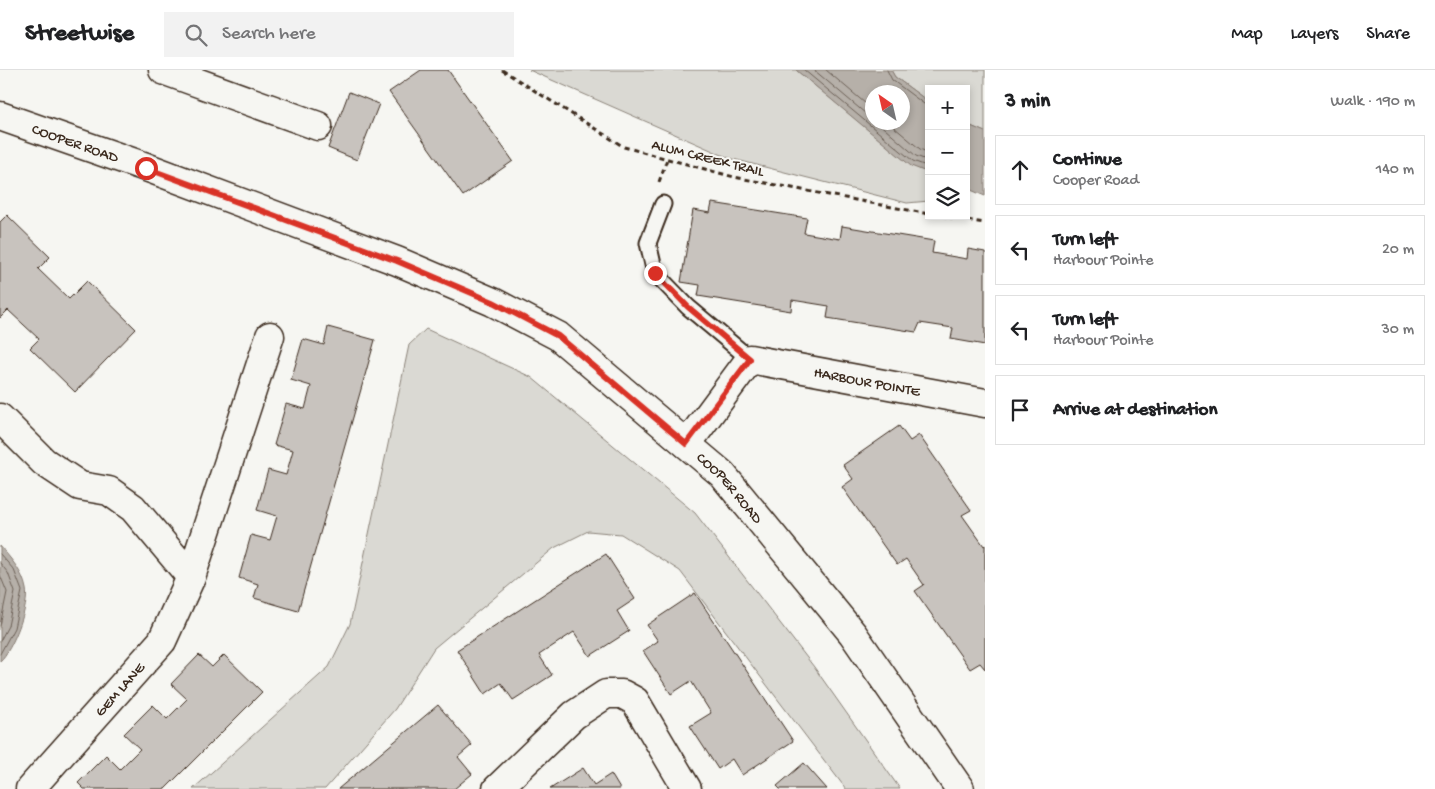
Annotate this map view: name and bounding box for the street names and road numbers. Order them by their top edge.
street label: COOPER ROAD [29,121,121,168]
street label: ALUM CREEK TRAIL [650,136,766,182]
street label: HARBOUR POINTE [812,364,922,402]
street label: COOPER ROAD [692,449,766,528]
street label: GEM LANE [92,659,150,721]

